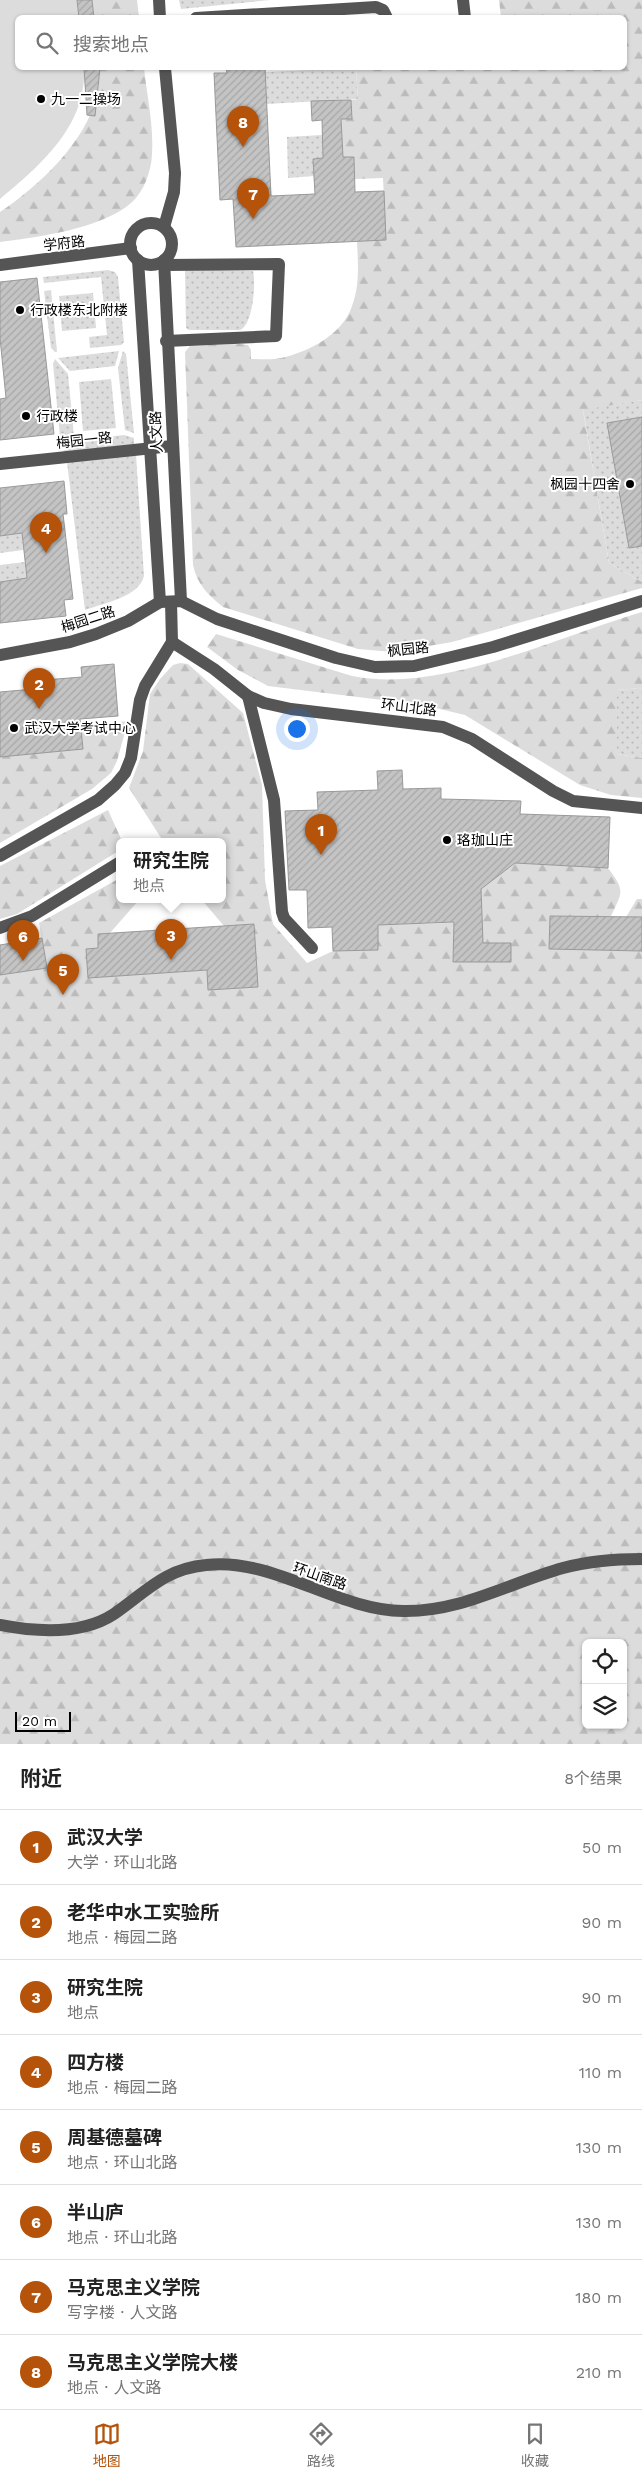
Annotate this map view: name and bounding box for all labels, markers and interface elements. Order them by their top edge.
search box [15,15,627,70]
icon: search [33,29,61,57]
text: 搜索地点 [73,33,149,56]
place label: 九一二操场 [51,91,121,107]
marker: 九一二操场 [35,93,47,105]
pin: 8 [227,106,259,147]
pin: 7 [237,178,269,219]
street label: 学府路 [42,233,86,253]
place label: 行政楼东北附楼 [30,302,128,318]
marker: 行政楼东北附楼 [14,304,26,316]
place label: 行政楼 [36,408,78,424]
marker: 行政楼 [20,410,32,422]
street label: 人文路 [147,411,165,453]
street label: 梅园一路 [55,429,113,451]
place label: 枫园十四舍 [550,476,620,492]
marker: 枫园十四舍 [624,478,636,490]
pin: 4 [30,512,62,553]
street label: 梅园二路 [59,603,117,635]
street label: 枫园路 [386,639,430,659]
pin: 2 [23,668,55,709]
street label: 环山北路 [380,696,438,718]
your location [284,716,310,742]
place label: 武汉大学考试中心 [24,720,136,736]
marker: 武汉大学考试中心 [8,722,20,734]
pin: 1 [305,814,337,855]
place label: 珞珈山庄 [457,832,513,848]
marker: 珞珈山庄 [441,834,453,846]
popup [116,838,226,903]
text: 研究生院 [133,849,209,872]
text: 地点 [133,876,165,895]
pin: 3 [155,919,187,960]
pin: 6 [7,920,39,961]
pin: 5 [47,954,79,995]
street label: 环山南路 [291,1559,349,1593]
map controls [582,1639,627,1729]
button: locate [582,1639,627,1684]
button: layers [582,1684,627,1729]
scale bar [15,1709,71,1732]
text: 20 m [22,1713,57,1729]
text: 附近 [20,1766,62,1791]
text: 8个结果 [564,1769,622,1788]
text: 武汉大学 [67,1826,143,1849]
text: 1 [33,1838,39,1857]
text: 50 m [582,1838,622,1857]
text: 大学 · 环山北路 [67,1853,178,1872]
text: 老华中水工实验所 [67,1901,219,1924]
text: 2 [31,1913,41,1932]
text: 90 m [581,1913,622,1932]
text: 地点 · 梅园二路 [67,1928,178,1947]
text: 研究生院 [67,1976,143,1999]
text: 3 [31,1988,41,2007]
text: 90 m [581,1988,622,2007]
text: 地点 [67,2003,99,2022]
text: 四方楼 [67,2051,124,2074]
text: 4 [31,2063,41,2082]
text: 110 m [579,2063,622,2082]
text: 地点 · 梅园二路 [67,2078,178,2097]
text: 周基德墓碑 [67,2126,162,2149]
text: 5 [31,2138,41,2157]
text: 130 m [576,2138,622,2157]
text: 地点 · 环山北路 [67,2153,178,2172]
text: 半山庐 [67,2201,124,2224]
text: 6 [31,2213,41,2232]
text: 130 m [576,2213,622,2232]
text: 地点 · 环山北路 [67,2228,178,2247]
text: 马克思主义学院 [67,2276,200,2299]
text: 7 [31,2288,41,2307]
text: 180 m [575,2288,622,2307]
text: 写字楼 · 人文路 [67,2303,178,2322]
text: 马克思主义学院大楼 [67,2351,238,2374]
text: 8 [31,2363,41,2382]
text: 210 m [576,2363,622,2382]
text: 地点 · 人文路 [67,2378,162,2397]
tab: 地图 [93,2420,121,2470]
tab: 路线 [307,2420,335,2470]
tab: 收藏 [521,2420,549,2470]

